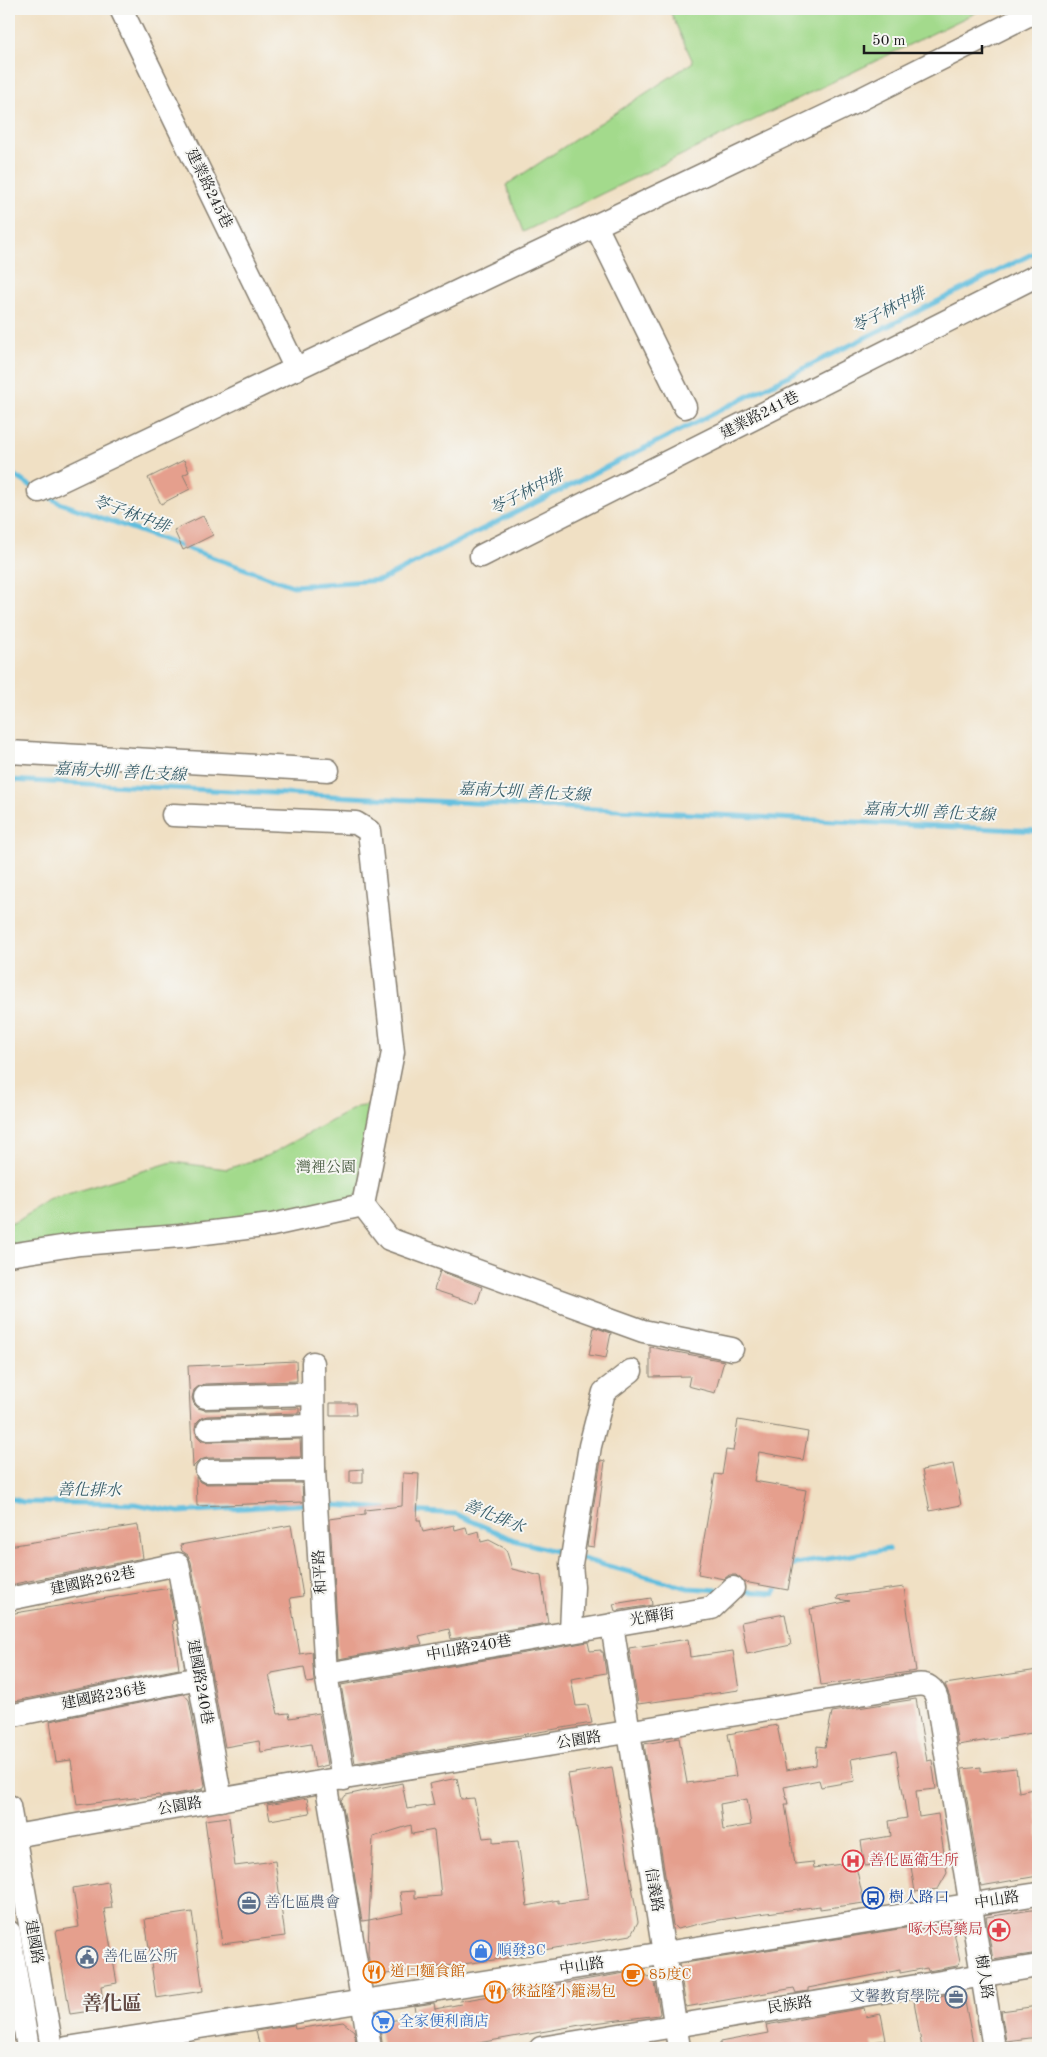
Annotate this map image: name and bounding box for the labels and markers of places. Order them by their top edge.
hospital icon: 善化區衛生所 [841,1849,865,1873]
place label: 善化區衛生所 [869,1852,959,1869]
bus stop icon: 樹人路口 [861,1886,885,1910]
place label: 樹人路口 [889,1889,949,1906]
office icon: 善化區農會 [237,1891,261,1915]
place label: 善化區農會 [265,1894,340,1911]
pharmacy icon: 啄木鳥藥局 [987,1918,1011,1942]
place label: 啄木鳥藥局 [908,1921,983,1938]
shop icon: 順發3C [469,1939,493,1963]
place label: 順發3C [497,1942,546,1959]
public building icon: 善化區公所 [75,1945,99,1969]
place label: 善化區公所 [103,1948,178,1965]
restaurant icon: 道口麵食館 [362,1960,386,1984]
place label: 道口麵食館 [390,1963,465,1980]
cafe icon: 85度C [621,1963,645,1987]
place label: 85度C [649,1966,691,1983]
restaurant icon: 徠益隆小籠湯包 [483,1980,507,2004]
place label: 徠益隆小籠湯包 [511,1983,616,2000]
office icon: 文馨教育學院 [944,1985,968,2009]
place label: 文馨教育學院 [850,1988,940,2005]
supermarket icon: 全家便利商店 [371,2010,395,2034]
place label: 全家便利商店 [399,2013,489,2030]

